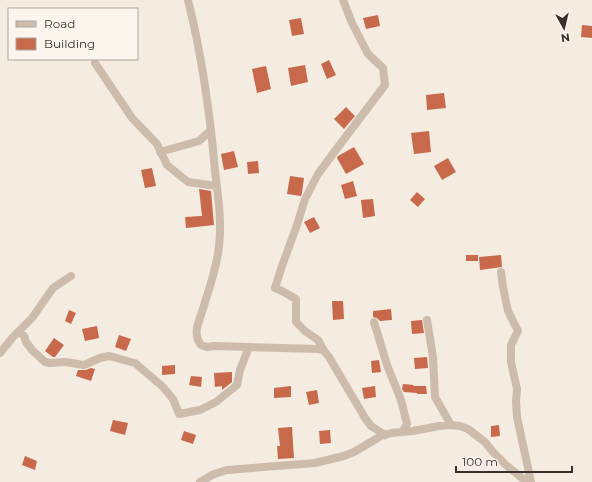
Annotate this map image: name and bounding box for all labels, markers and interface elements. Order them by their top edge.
legend [8,8,138,60]
north arrow [544,8,584,48]
text: Road [44,16,75,31]
text: N [560,30,571,45]
text: Building [44,36,95,51]
scale bar [456,448,572,474]
text: 100 m [462,454,498,469]

